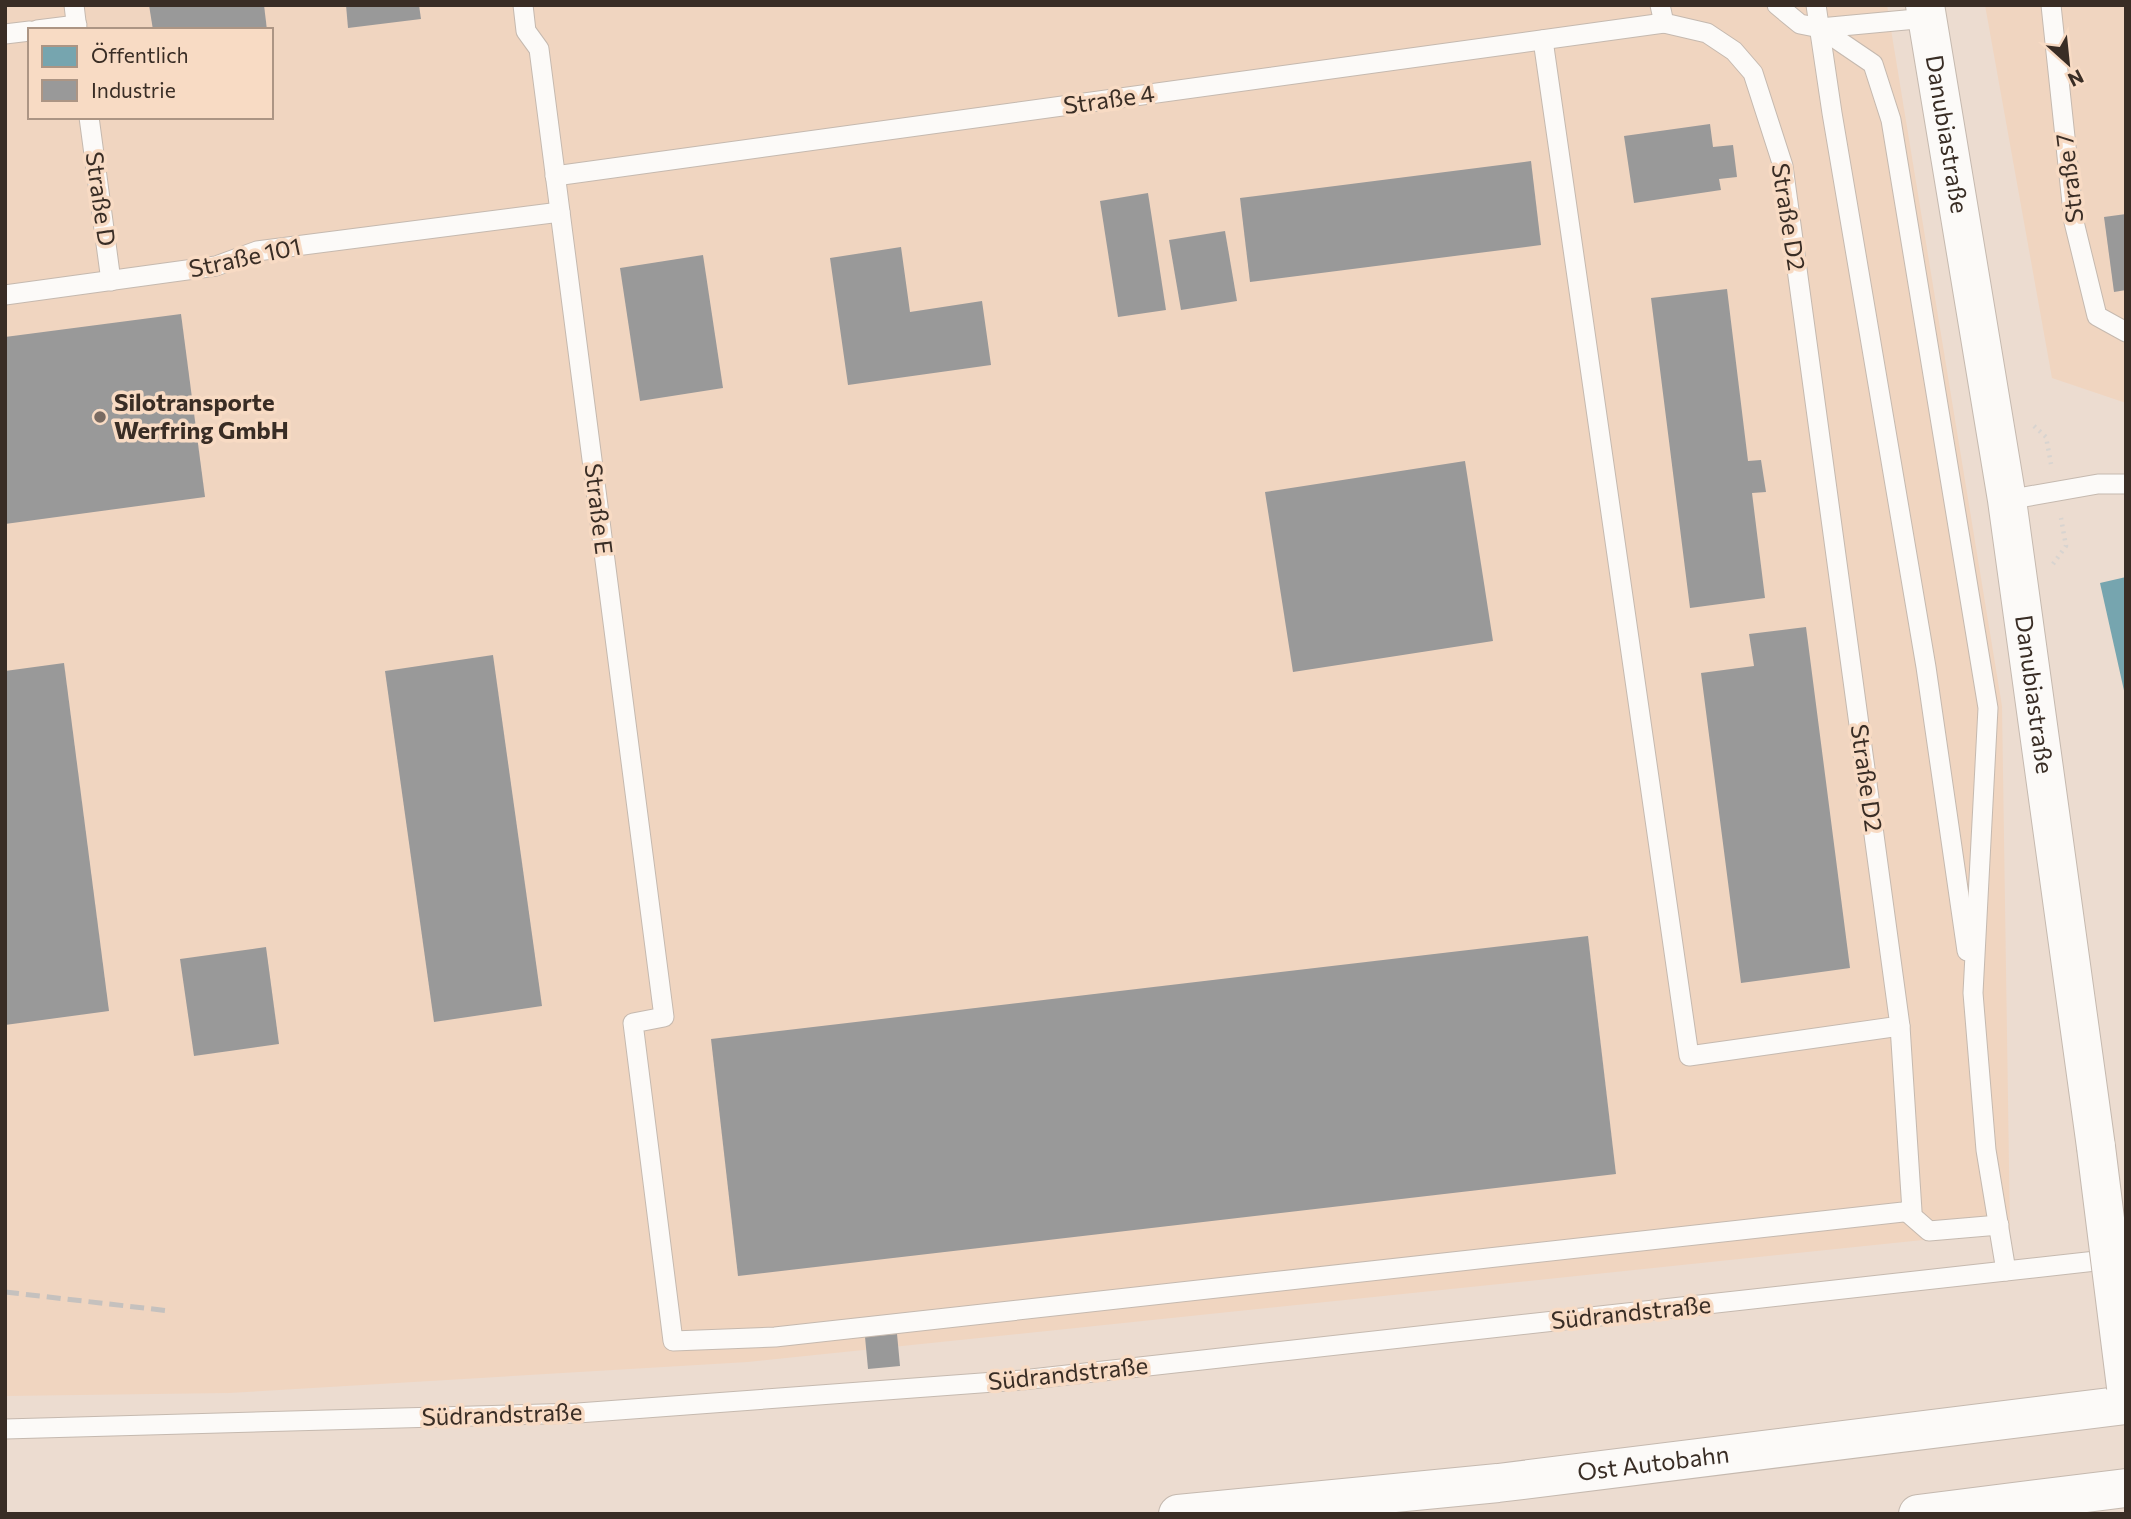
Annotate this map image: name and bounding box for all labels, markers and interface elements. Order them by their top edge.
legend [28,28,273,119]
north arrow [2033,28,2103,98]
text: Öffentlich [91,42,189,67]
street label: Danubiastraße [1920,53,1975,215]
text: N [2064,65,2088,92]
text: Industrie [91,77,176,102]
street label: Straße 4 [1061,78,1156,119]
street label: Straße 7 [2049,132,2088,225]
street label: Straße D [81,150,122,248]
street label: Straße D2 [1767,161,1812,273]
street label: Straße 101 [186,231,303,283]
place label: Silotransporte Werfring GmbH [114,387,289,444]
marker: Silotransporte Werfring GmbH [92,409,108,425]
street label: Straße E [580,462,619,556]
street label: Danubiastraße [2010,613,2061,776]
street label: Straße D2 [1846,722,1889,833]
street label: Südrandstraße [1549,1289,1712,1334]
street label: Südrandstraße [986,1350,1149,1395]
street label: Südrandstraße [421,1396,583,1431]
street label: Ost Autobahn [1575,1438,1731,1486]

